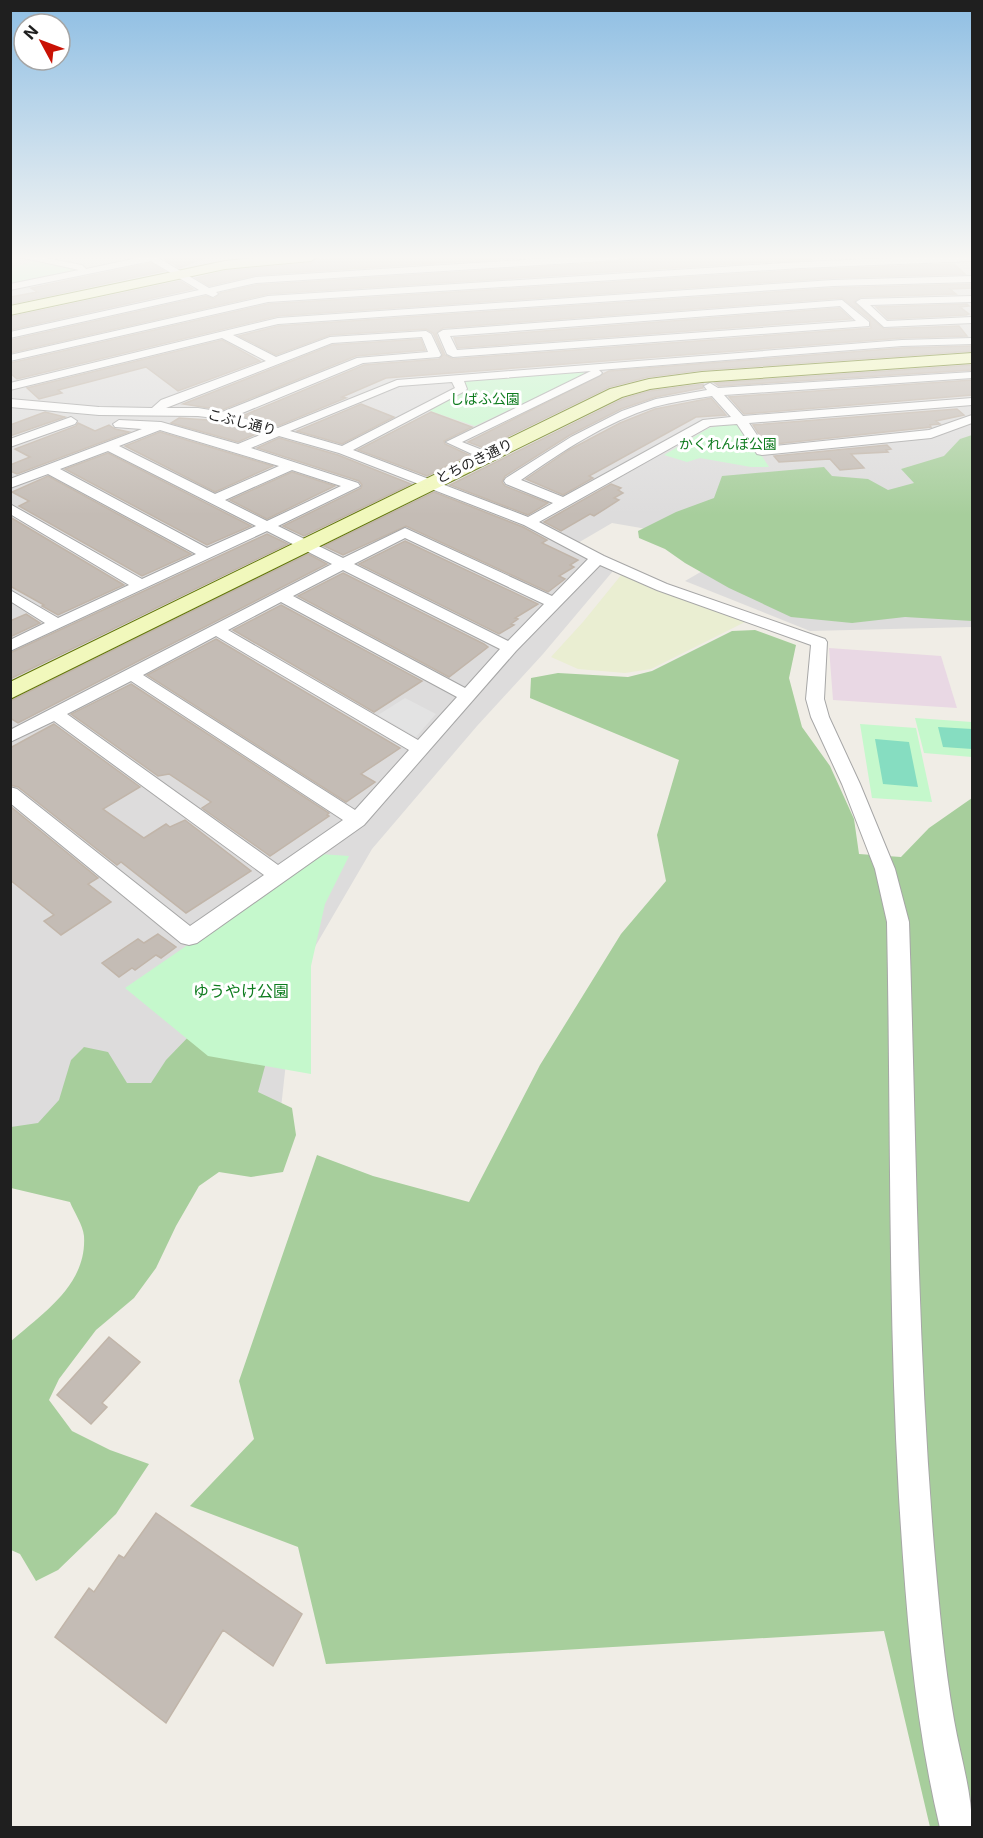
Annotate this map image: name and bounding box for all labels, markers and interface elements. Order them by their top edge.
north arrow [12,12,72,72]
text: N [19,21,42,43]
park label: しばふ公園 [450,390,520,407]
street label: こぶし通り [206,405,278,438]
street label: とちのき通り [432,435,515,487]
park label: かくれんぼ公園 [679,435,777,452]
park label: ゆうやけ公園 [193,981,289,1001]

